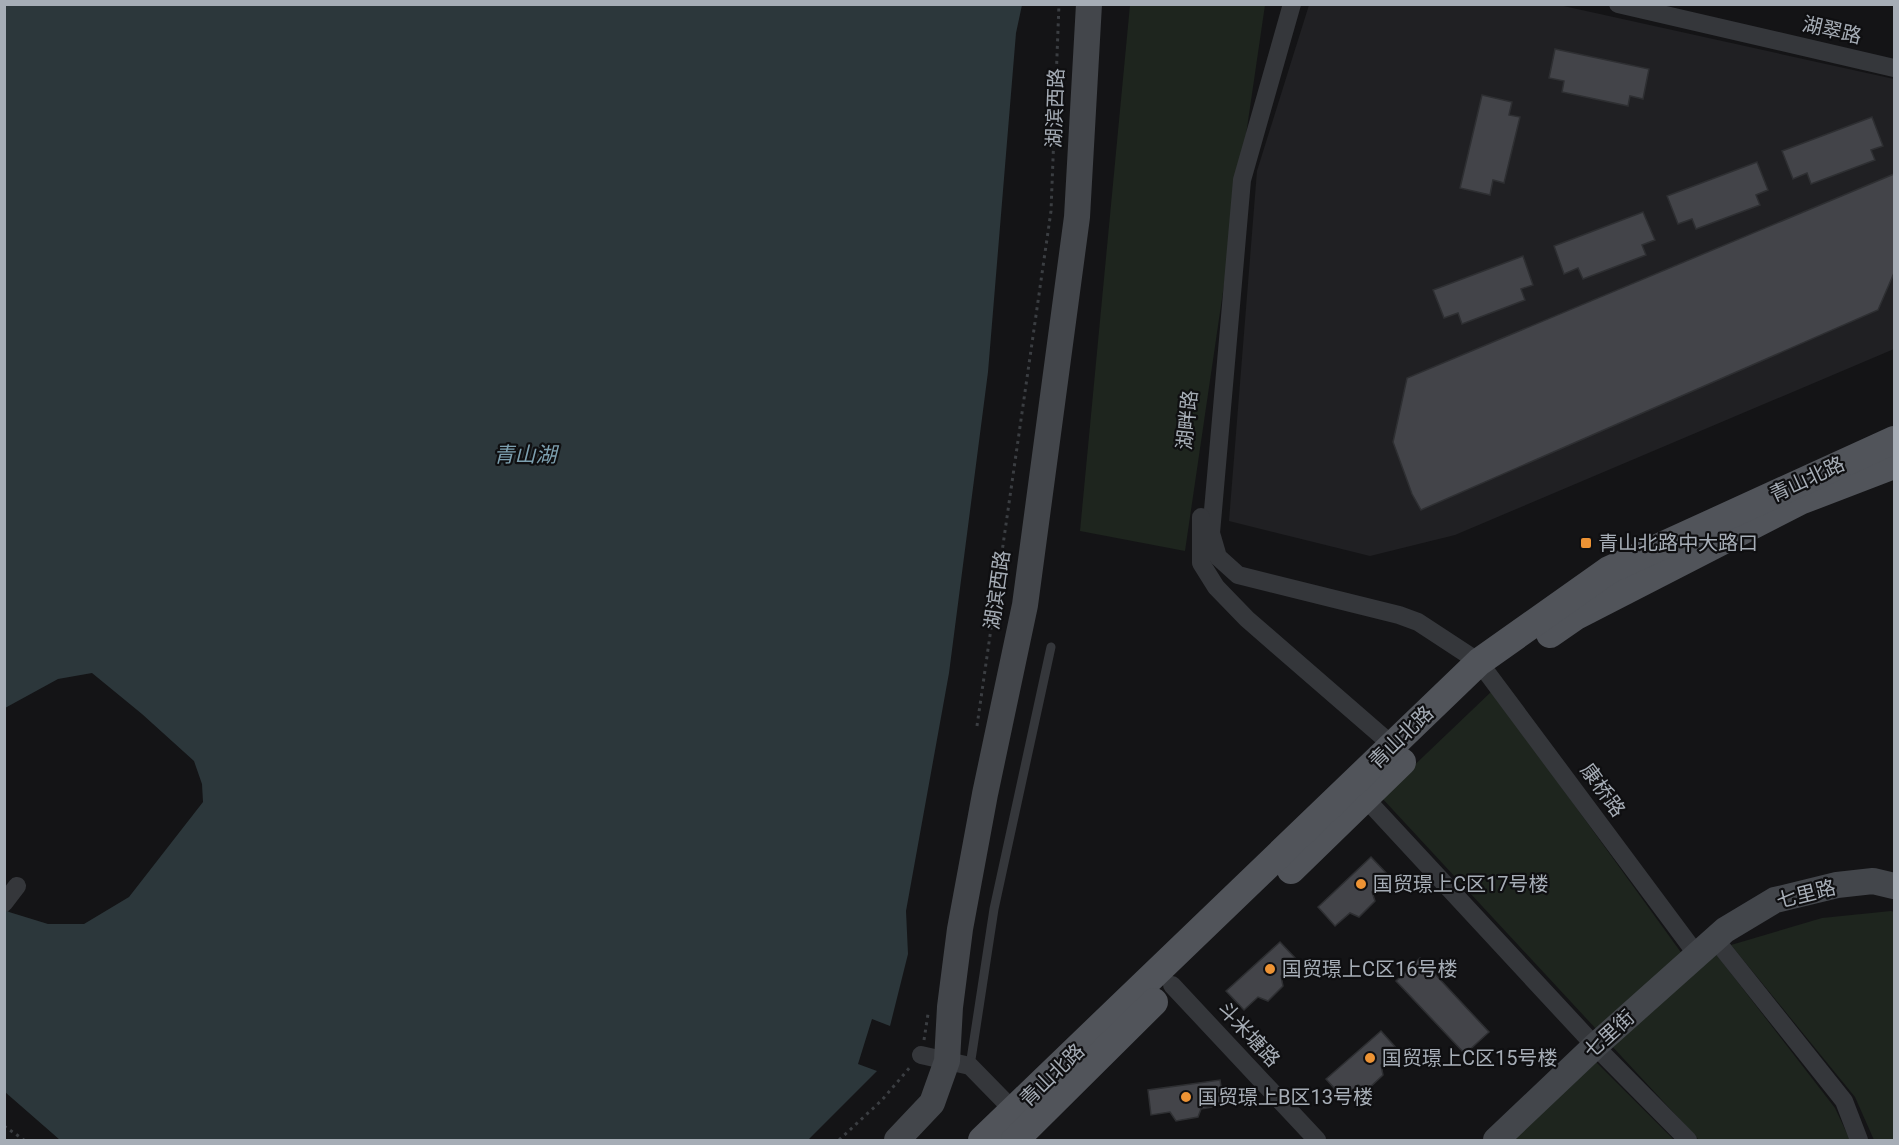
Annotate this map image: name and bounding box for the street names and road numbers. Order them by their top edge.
street label: 湖翠路 [1800,12,1864,48]
street label: 湖滨西路 [1042,68,1068,148]
street label: 湖畔路 [1172,389,1202,451]
street label: 青山北路 [1766,451,1848,507]
street label: 湖滨西路 [980,549,1014,631]
street label: 青山北路 [1364,701,1438,773]
street label: 康桥路 [1576,759,1630,821]
street label: 七里路 [1774,875,1838,913]
street label: 斗米塘路 [1213,997,1285,1071]
street label: 七里街 [1579,1005,1639,1063]
street label: 青山北路 [1015,1039,1089,1111]

